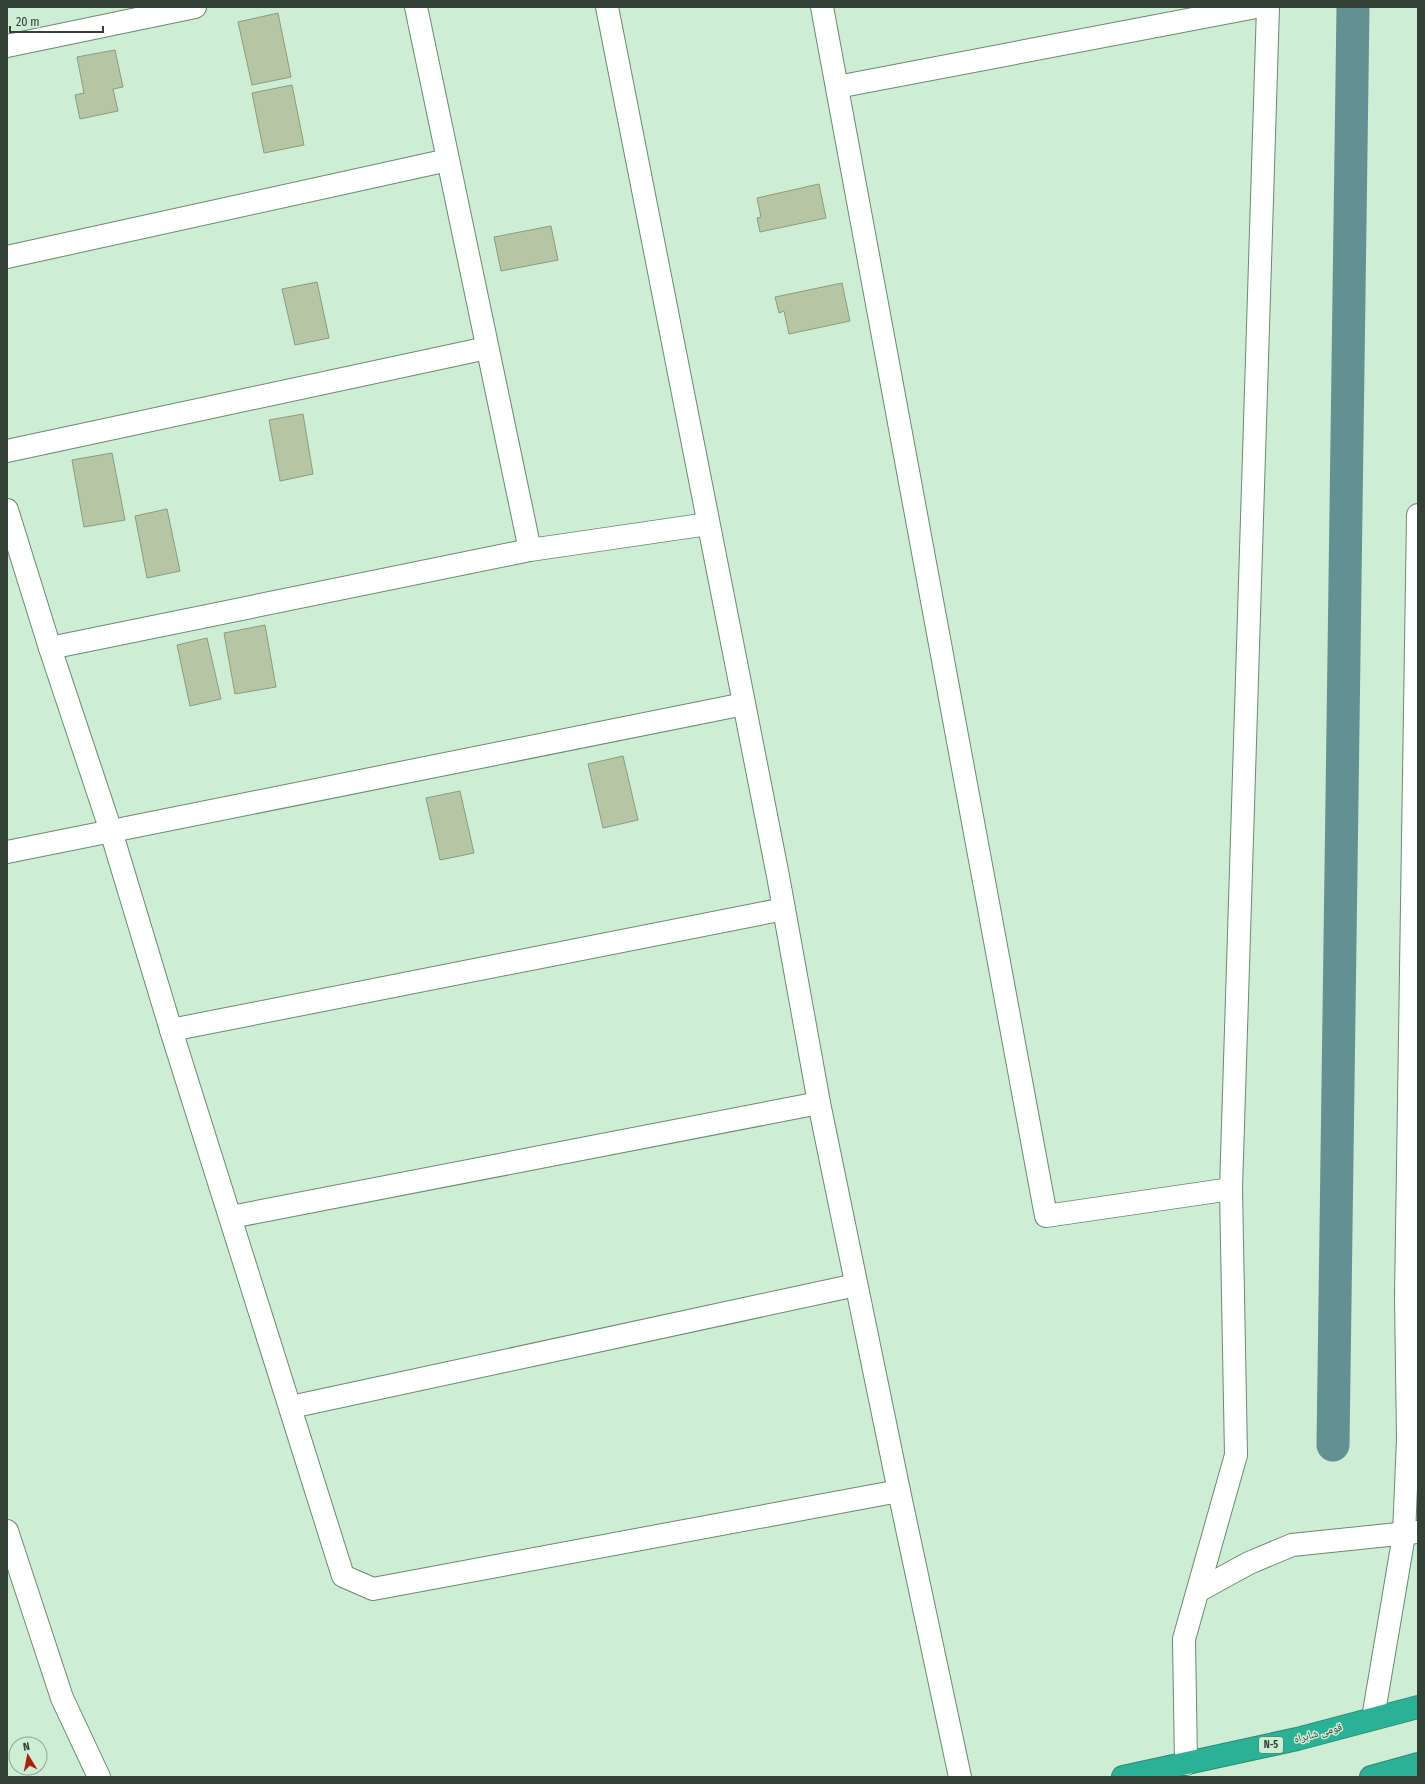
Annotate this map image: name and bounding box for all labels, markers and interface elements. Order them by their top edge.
scale bar [10,8,103,34]
text: 20 m [16,15,40,29]
street label: قومی شاہراہ [1292,1720,1344,1746]
north arrow [8,1736,48,1776]
road number: N-5 [1259,1737,1283,1753]
text: N [22,1740,31,1754]

